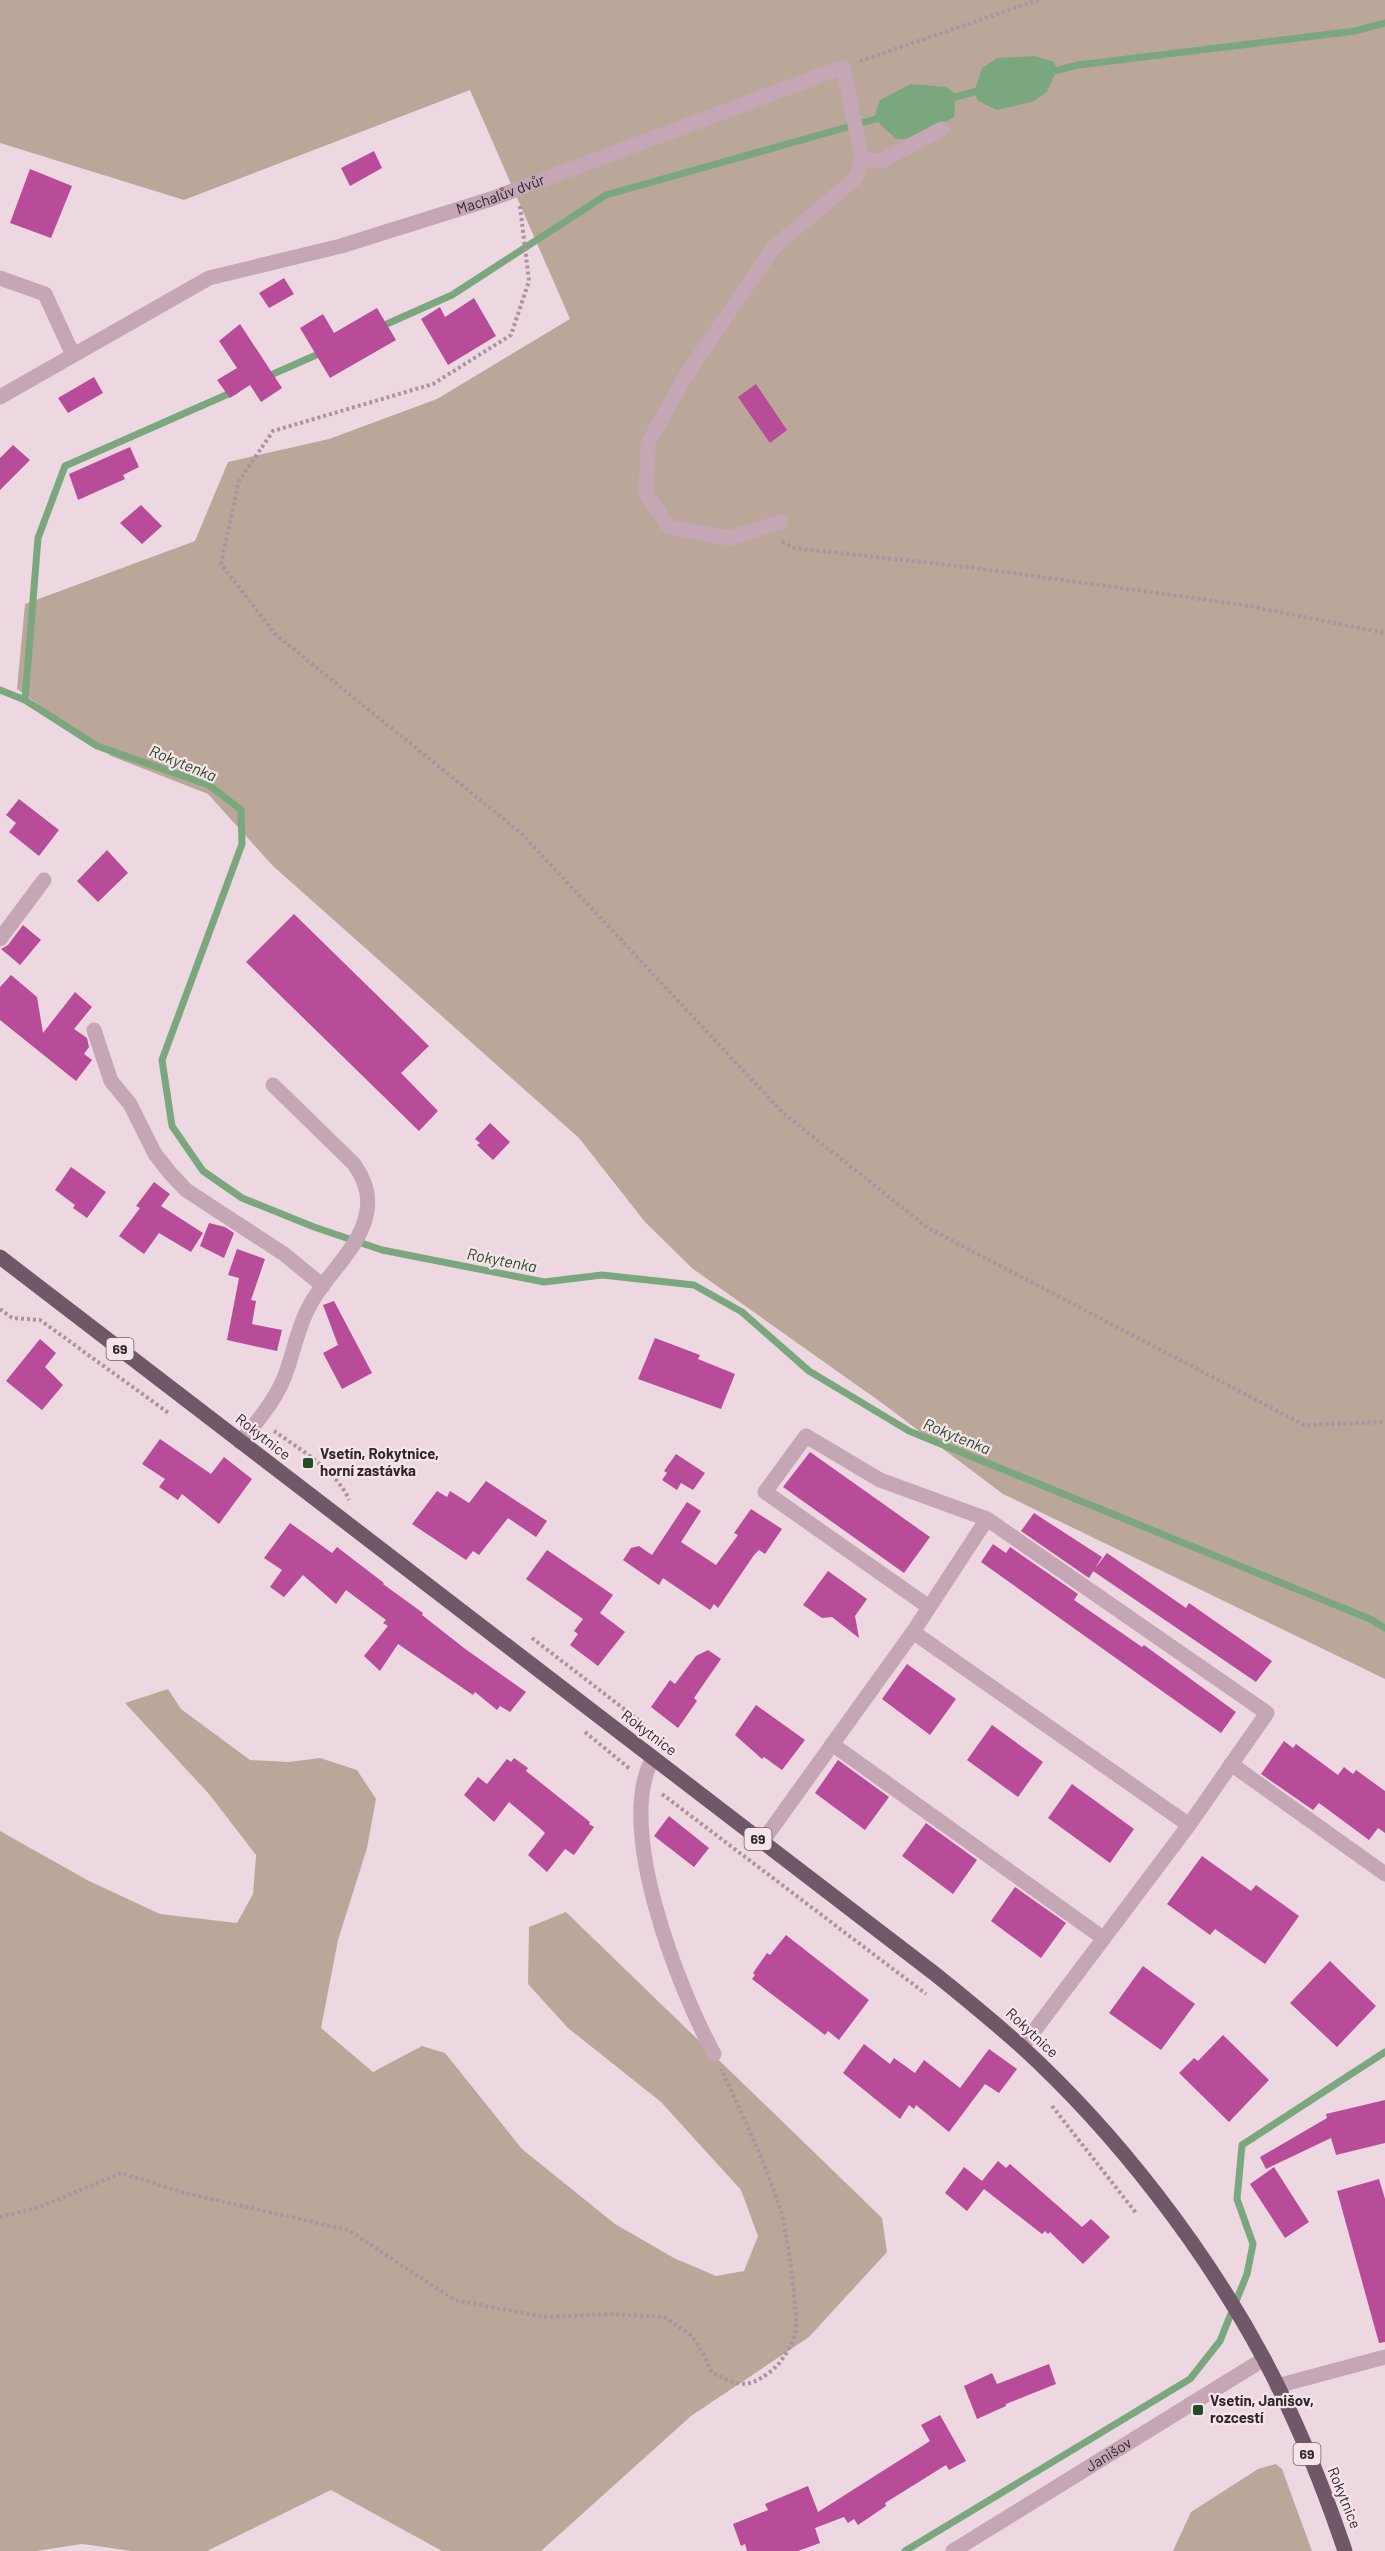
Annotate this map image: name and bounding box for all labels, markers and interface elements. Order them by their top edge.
street label: Machalův dvůr [454,170,547,217]
water label: Rokytenka [147,740,220,785]
water label: Rokytenka [465,1243,539,1276]
road number: 69 [106,1338,134,1360]
street label: Rokytnice [233,1409,295,1463]
water label: Rokytenka [921,1413,994,1458]
place label: Vsetín, Rokytnice, horní zastávka [320,1444,439,1479]
marker: Vsetín, Rokytnice, horní zastávka [301,1456,315,1470]
street label: Rokytnice [618,1705,681,1759]
road number: 69 [744,1828,771,1850]
street label: Rokytnice [1003,2004,1063,2061]
place label: Vsetín, Janišov, rozcestí [1210,2391,1314,2426]
marker: Vsetín, Janišov, rozcestí [1191,2403,1205,2417]
street label: Janišov [1082,2433,1134,2475]
road number: 69 [1294,2443,1320,2465]
street label: Rokytnice [1324,2464,1365,2531]

